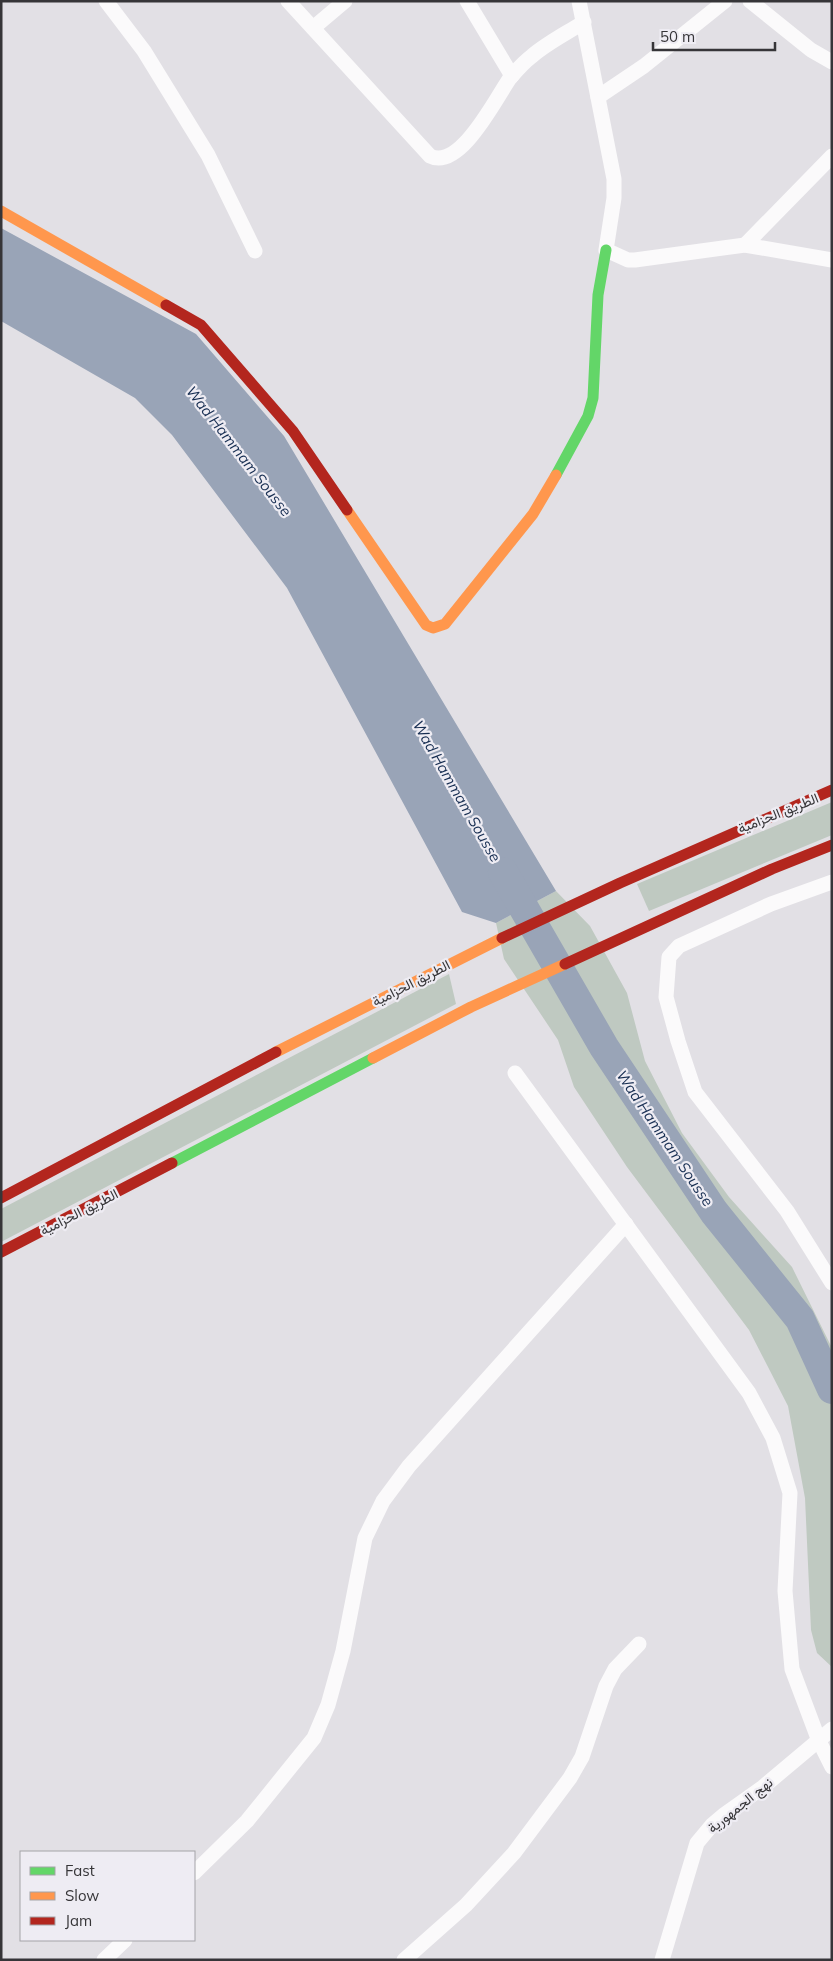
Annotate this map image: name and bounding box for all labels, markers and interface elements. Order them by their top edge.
scale bar [653,20,776,52]
text: 50 m [660,27,695,46]
water label: Wad Hammam Sousse [182,382,296,520]
water label: Wad Hammam Sousse [409,717,505,865]
street label: الطريق الحزامية [735,789,821,837]
street label: الطريق الحزامية [369,956,453,1010]
water label: Wad Hammam Sousse [612,1066,718,1210]
street label: الطريق الحزامية [37,1185,121,1239]
street label: نهج الجمهورية [704,1773,778,1838]
legend [20,1851,195,1941]
text: Fast [65,1861,95,1880]
text: Slow [65,1886,99,1905]
text: Jam [65,1911,92,1930]

